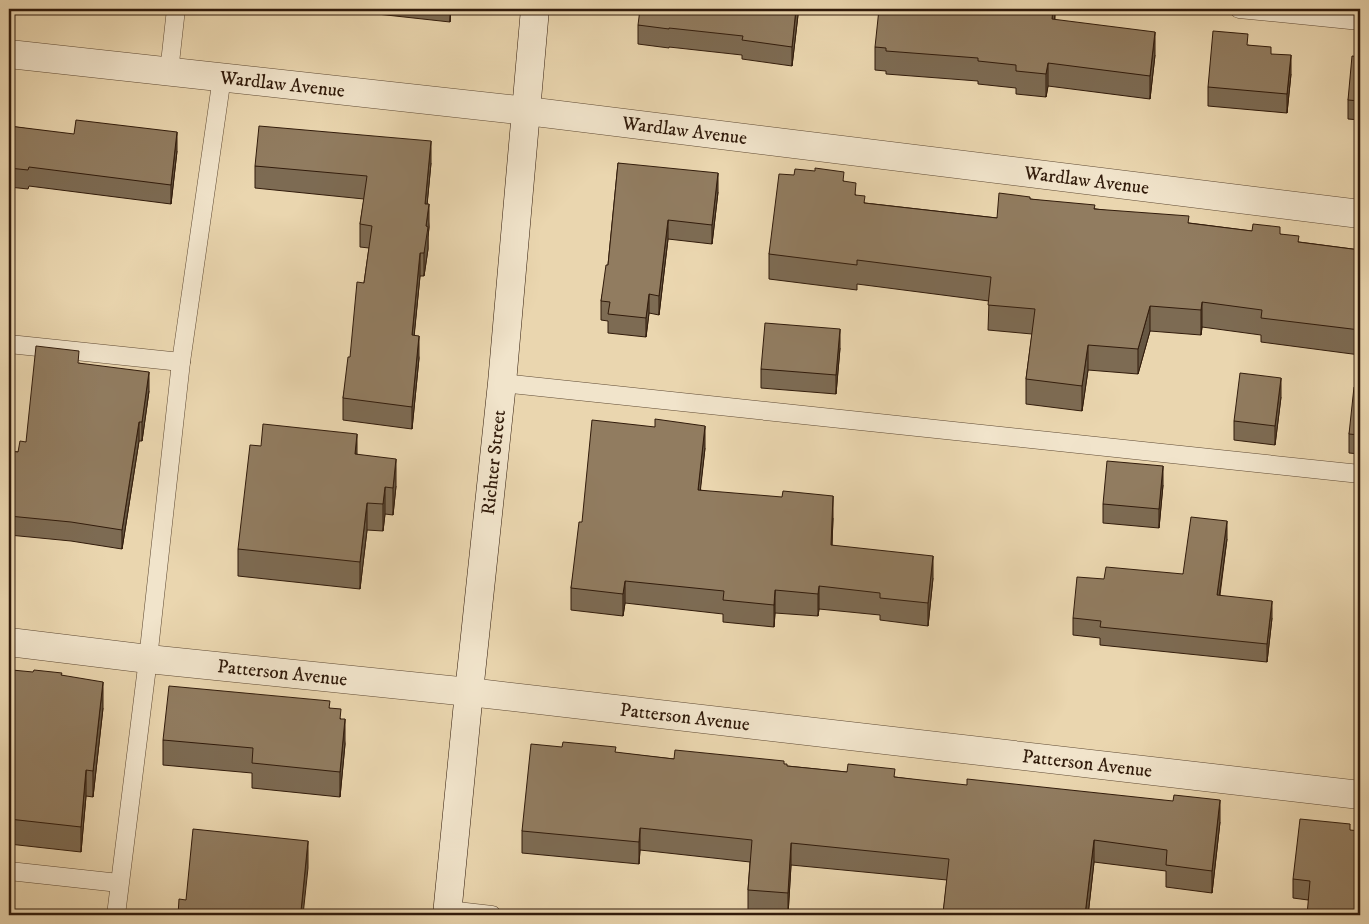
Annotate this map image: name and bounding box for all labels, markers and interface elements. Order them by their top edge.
street label: Wardlaw Avenue [218,66,346,102]
street label: Wardlaw Avenue [620,111,749,150]
street label: Wardlaw Avenue [1022,161,1150,199]
street label: Richter Street [476,409,511,516]
street label: Patterson Avenue [216,655,349,691]
street label: Patterson Avenue [619,698,751,736]
street label: Patterson Avenue [1021,745,1154,782]

